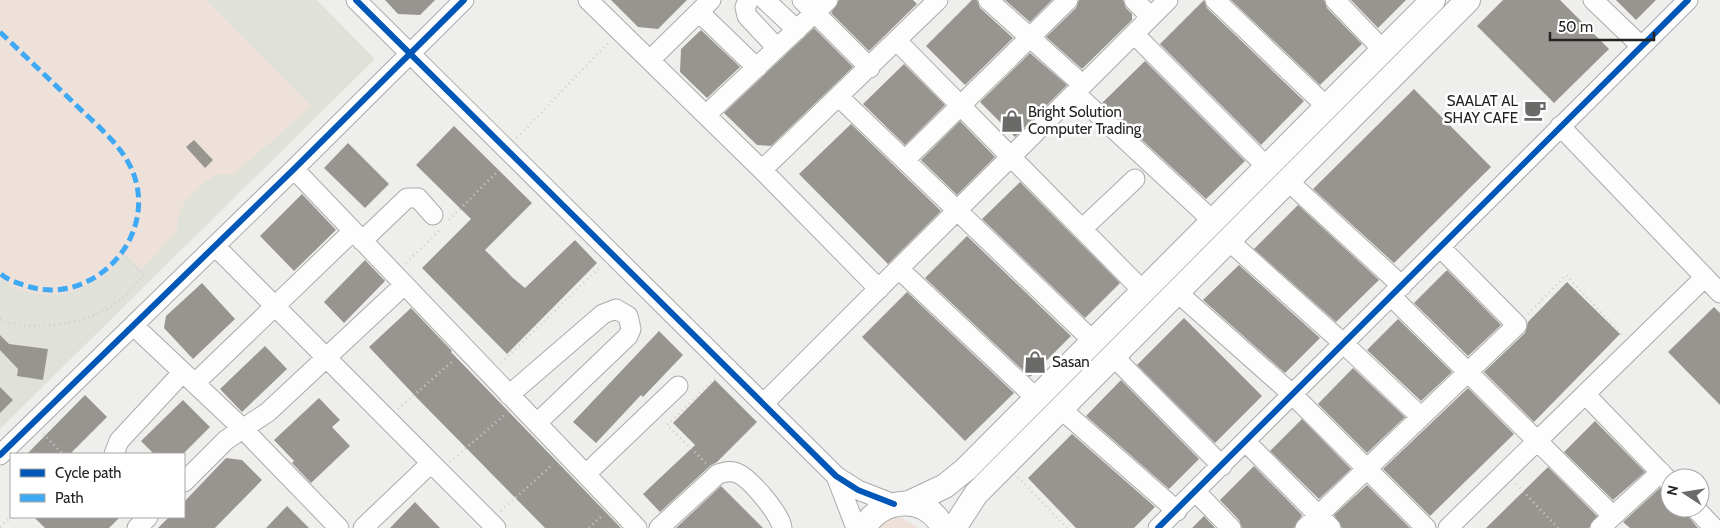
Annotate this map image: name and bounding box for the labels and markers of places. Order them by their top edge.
place label: SAALAT AL SHAY CAFE [1444,92,1518,127]
cafe icon: SAALAT AL SHAY CAFE [1522,97,1548,123]
place label: Bright Solution Computer Trading [1028,103,1142,138]
shop icon: Bright Solution Computer Trading [999,108,1025,134]
shop icon: Sasan [1022,349,1048,375]
place label: Sasan [1052,353,1090,371]

